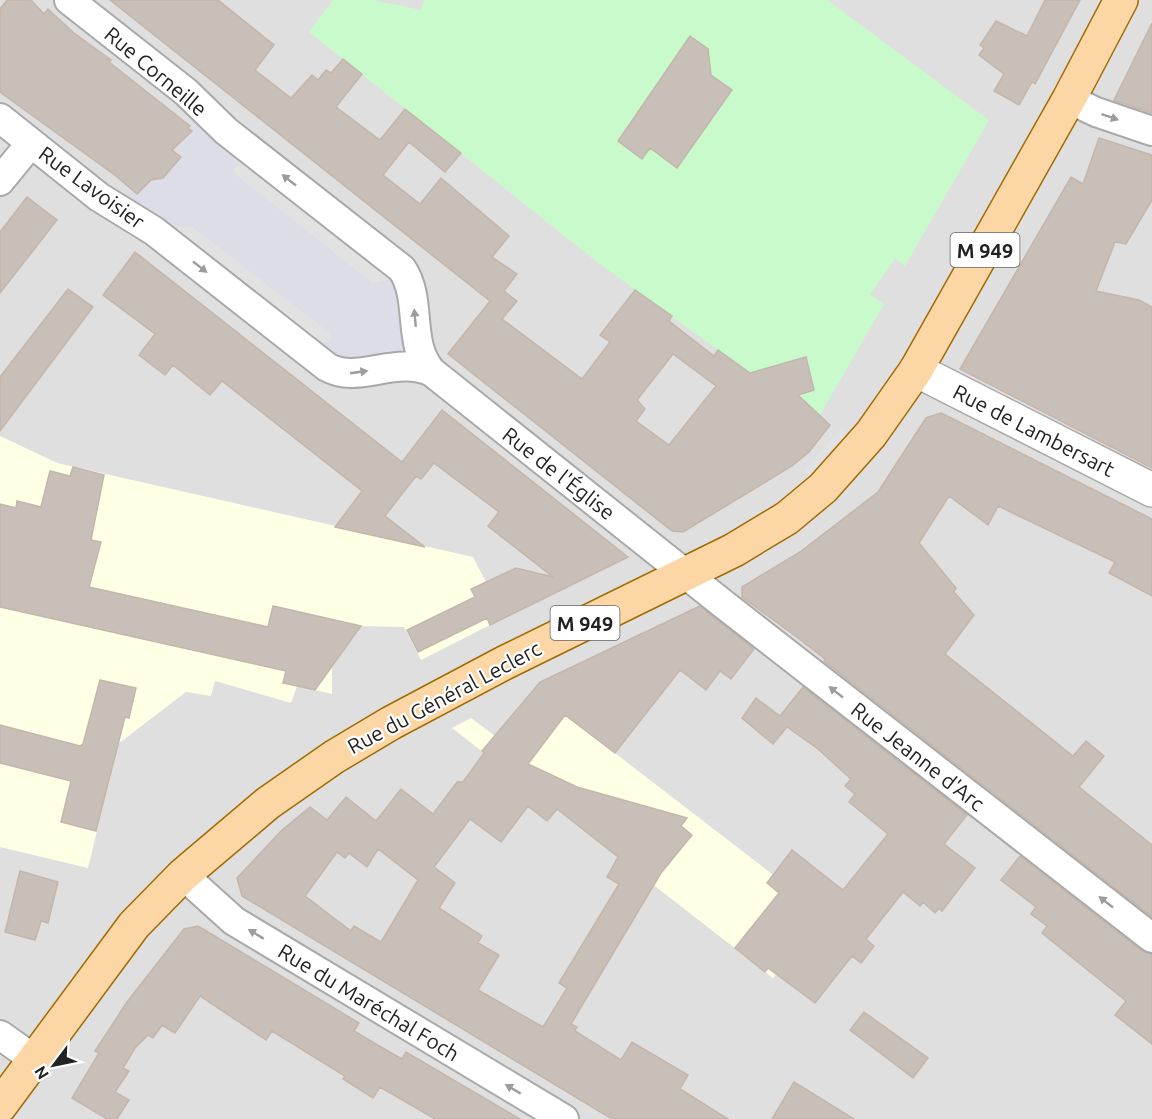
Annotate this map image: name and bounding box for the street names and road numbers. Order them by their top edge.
street label: Rue Corneille [100,21,212,121]
street label: Rue Lavoisier [35,141,149,233]
road number: M 949 [950,233,1020,267]
street label: Rue de Lambersart [949,379,1119,481]
street label: Rue de l'Église [498,422,620,524]
road number: M 949 [550,606,620,640]
street label: Rue du Général Leclerc [343,636,545,758]
street label: Rue Jeanne d'Arc [847,697,989,815]
street label: Rue du Maréchal Foch [274,938,464,1066]

